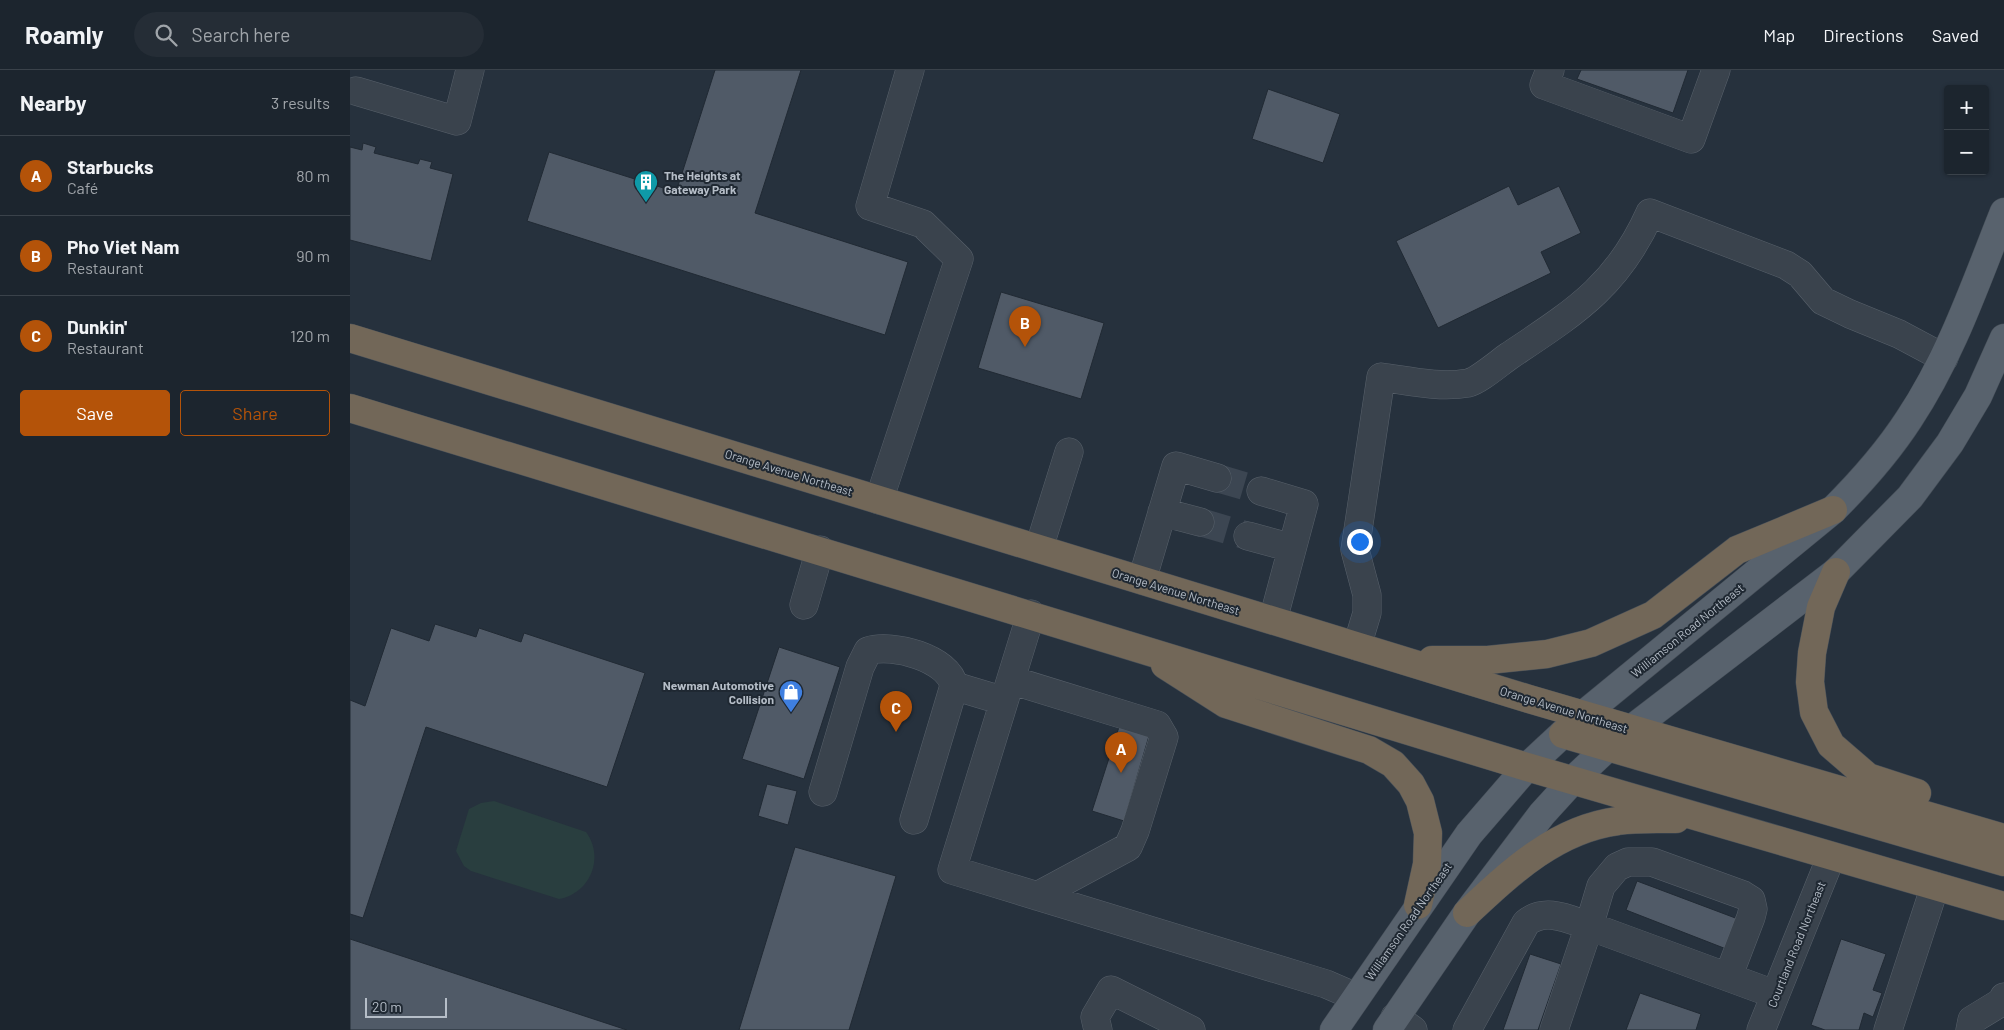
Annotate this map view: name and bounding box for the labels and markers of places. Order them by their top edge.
place label: The Heights at Gateway Park [664,168,741,196]
building icon: The Heights at Gateway Park [633,169,659,203]
pin: B [1009,306,1041,347]
place label: Newman Automotive Collision [663,678,774,706]
shop icon: Newman Automotive Collision [778,679,804,713]
pin: C [880,691,912,732]
pin: A [1105,732,1137,773]

